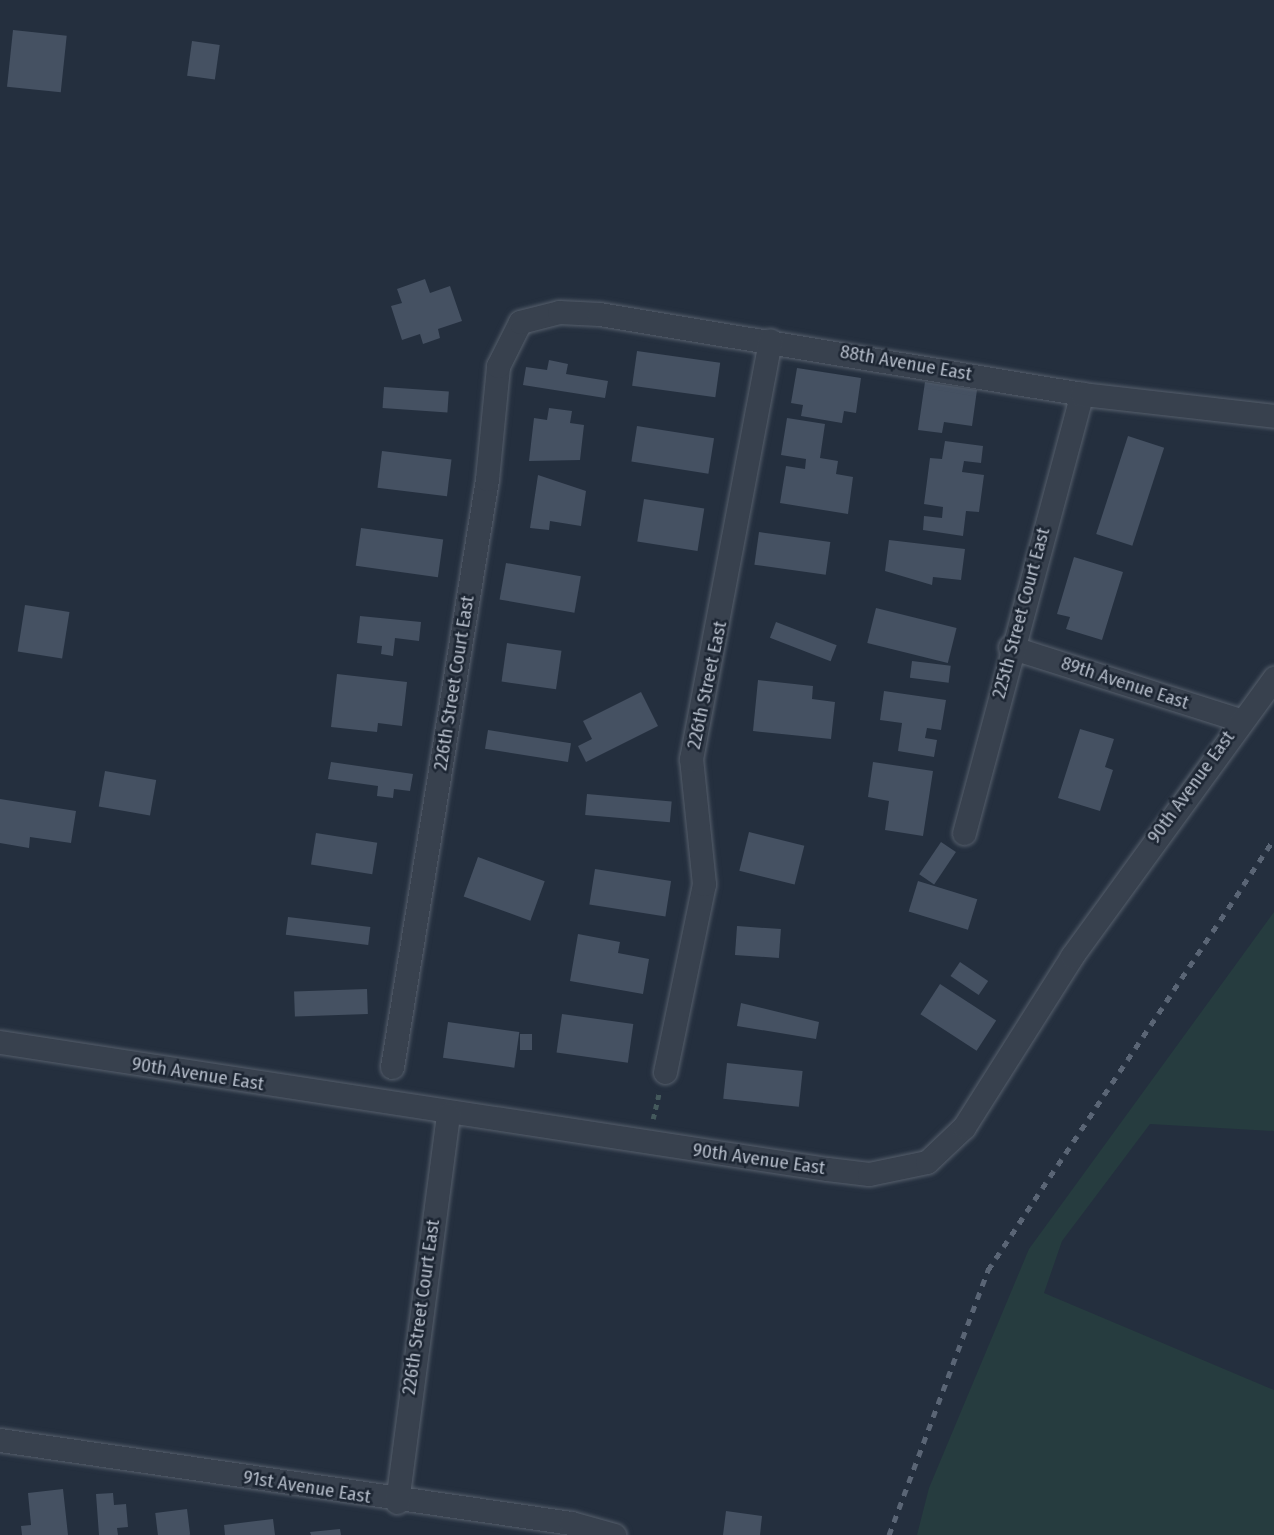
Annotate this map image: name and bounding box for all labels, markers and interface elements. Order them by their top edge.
street label: 88th Avenue East [838,340,974,386]
street label: 225th Street Court East [987,525,1055,701]
street label: 226th Street Court East [429,594,479,772]
street label: 226th Street East [682,619,732,751]
street label: 89th Avenue East [1058,652,1192,714]
street label: 90th Avenue East [1143,726,1239,848]
street label: 90th Avenue East [130,1052,266,1096]
street label: 90th Avenue East [691,1138,827,1180]
street label: 226th Street Court East [397,1218,445,1396]
street label: 91st Avenue East [242,1466,372,1508]

